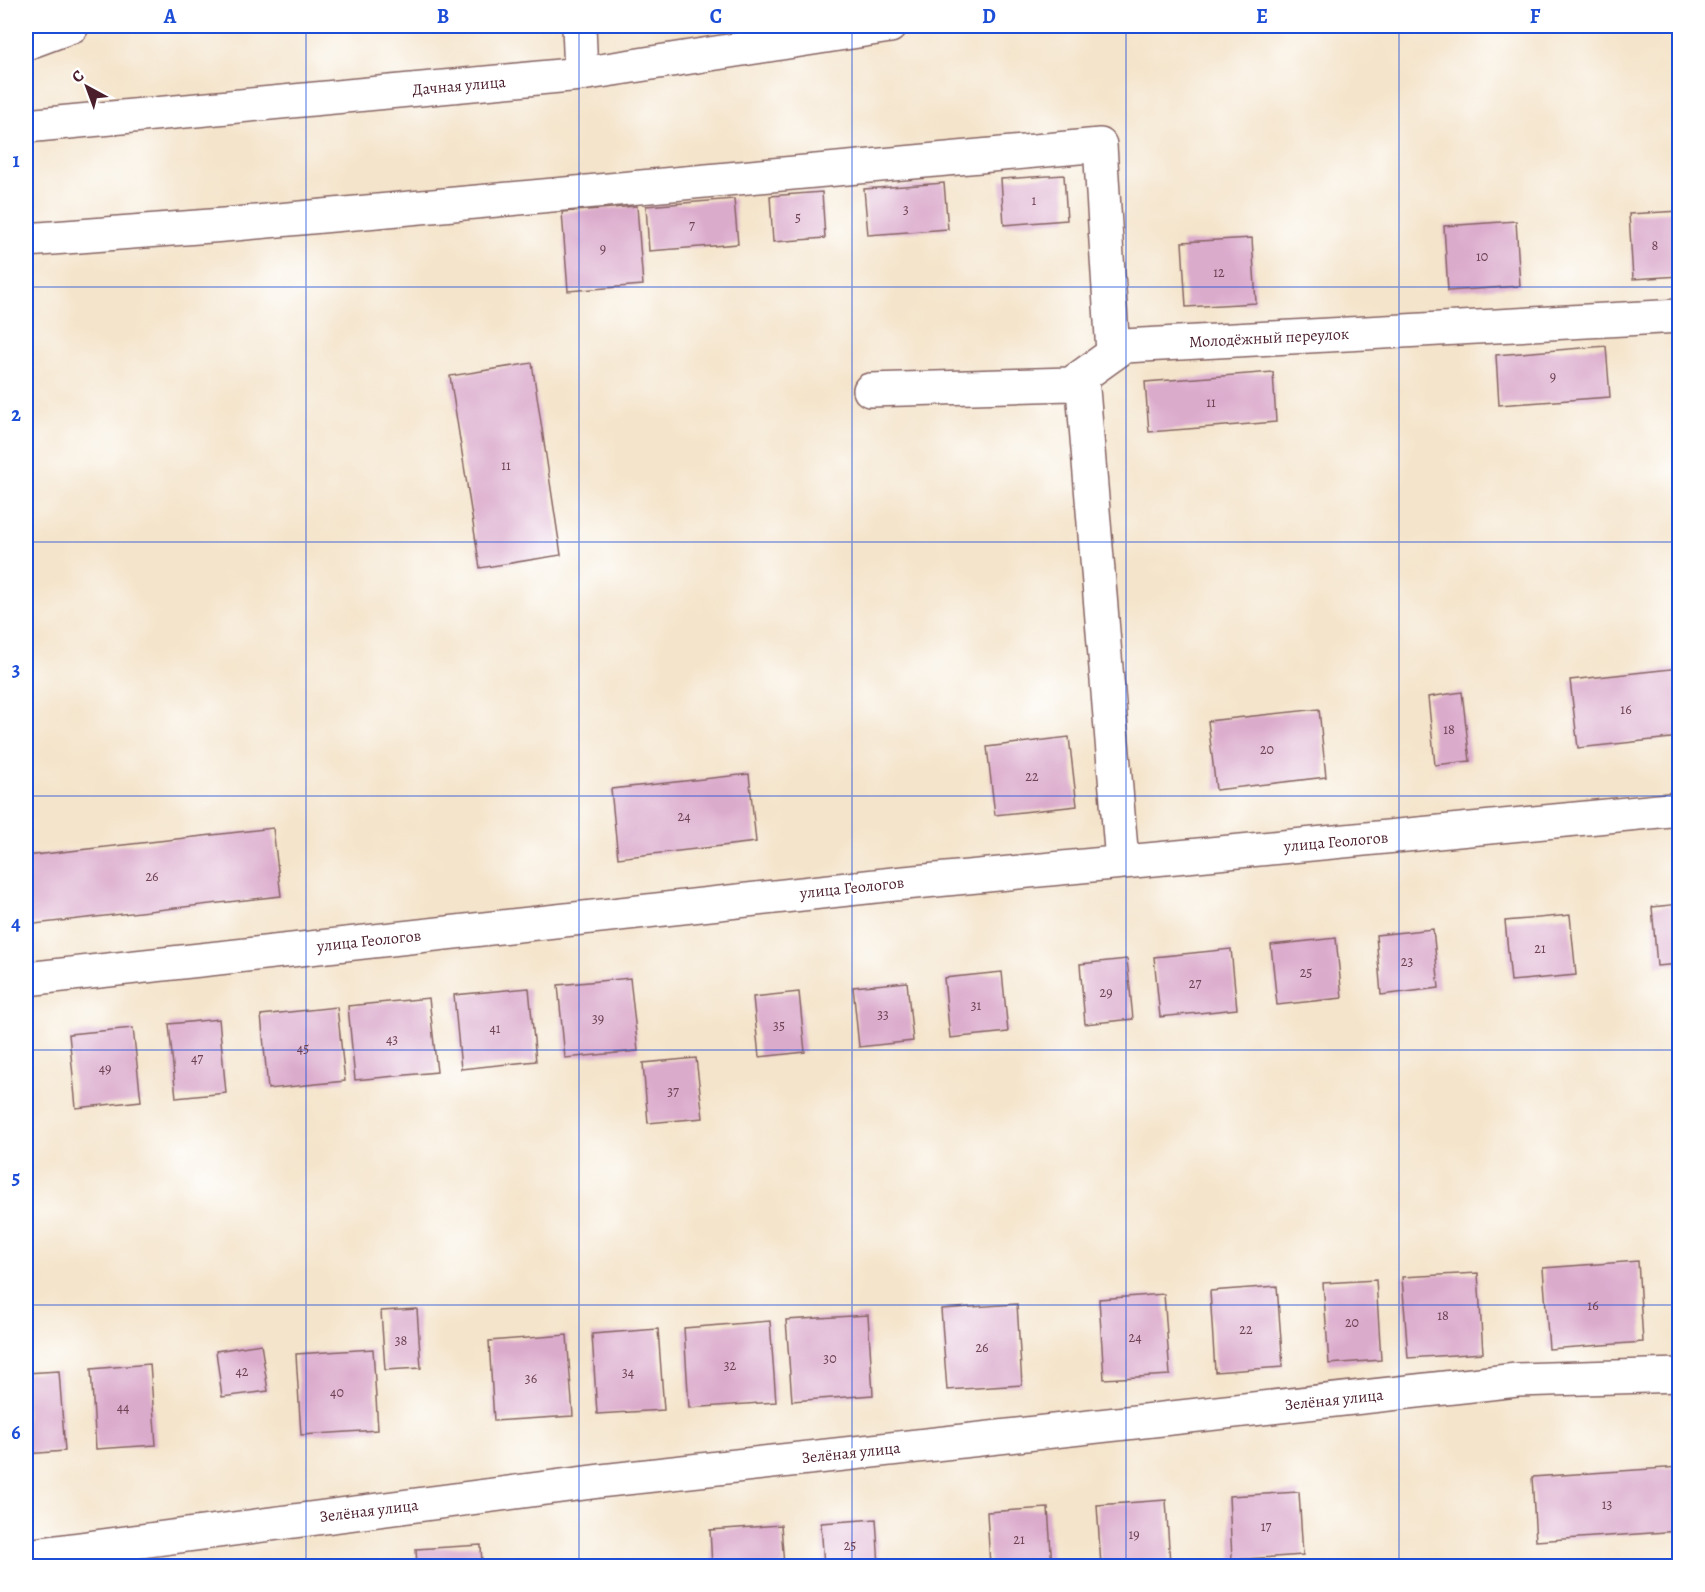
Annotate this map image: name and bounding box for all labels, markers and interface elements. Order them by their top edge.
text: A [163,3,177,30]
text: B [437,3,449,30]
text: C [710,3,722,30]
text: D [982,3,996,30]
text: E [1256,3,1268,30]
text: F [1530,3,1541,30]
north arrow [57,57,117,117]
text: С [67,65,89,88]
street label: Дачная улица [411,71,507,101]
text: 1 [12,147,20,174]
house number: 1 [1032,191,1037,210]
house number: 3 [903,200,909,219]
house number: 5 [795,208,801,227]
house number: 7 [689,216,695,235]
house number: 8 [1652,236,1659,255]
house number: 9 [600,239,606,258]
house number: 10 [1476,247,1488,266]
house number: 12 [1213,263,1225,282]
street label: Молодёжный переулок [1188,323,1350,353]
house number: 9 [1550,367,1556,386]
house number: 11 [1206,393,1216,412]
text: 2 [11,401,21,428]
house number: 11 [501,456,511,475]
text: 3 [12,656,20,683]
house number: 16 [1620,700,1632,719]
house number: 18 [1443,720,1455,739]
house number: 20 [1260,740,1274,759]
house number: 22 [1025,767,1039,786]
house number: 24 [678,807,691,826]
street label: улица Геологов [1282,826,1389,858]
house number: 26 [145,867,159,886]
street label: улица Геологов [798,872,905,905]
text: 4 [11,910,21,937]
street label: улица Геологов [315,925,422,958]
house number: 21 [1534,939,1546,958]
house number: 23 [1401,952,1413,971]
house number: 25 [1300,963,1312,982]
house number: 27 [1189,974,1201,993]
house number: 29 [1099,983,1113,1002]
house number: 31 [971,996,982,1015]
house number: 33 [877,1005,889,1024]
house number: 39 [592,1009,604,1028]
house number: 35 [773,1016,785,1035]
house number: 41 [489,1019,501,1038]
house number: 43 [386,1030,398,1049]
house number: 45 [297,1039,309,1058]
house number: 47 [191,1049,203,1068]
house number: 49 [99,1059,111,1078]
house number: 37 [667,1082,679,1101]
text: 5 [12,1164,20,1191]
house number: 16 [1587,1296,1599,1315]
house number: 18 [1437,1306,1449,1325]
house number: 20 [1345,1313,1359,1332]
house number: 22 [1239,1320,1253,1339]
house number: 24 [1129,1328,1142,1347]
house number: 38 [395,1331,408,1350]
house number: 26 [975,1338,989,1357]
house number: 30 [823,1349,837,1368]
house number: 32 [724,1356,737,1375]
house number: 42 [236,1362,249,1381]
house number: 34 [622,1363,634,1382]
house number: 36 [525,1369,537,1388]
house number: 40 [330,1383,344,1402]
street label: Зелёная улица [1283,1384,1385,1416]
house number: 44 [117,1398,129,1417]
text: 6 [11,1419,21,1446]
street label: Зелёная улица [800,1437,902,1469]
street label: Зелёная улица [318,1494,420,1528]
house number: 13 [1602,1495,1612,1514]
house number: 17 [1261,1517,1271,1536]
house number: 19 [1128,1525,1140,1544]
house number: 21 [1013,1530,1025,1549]
house number: 25 [844,1536,856,1555]

